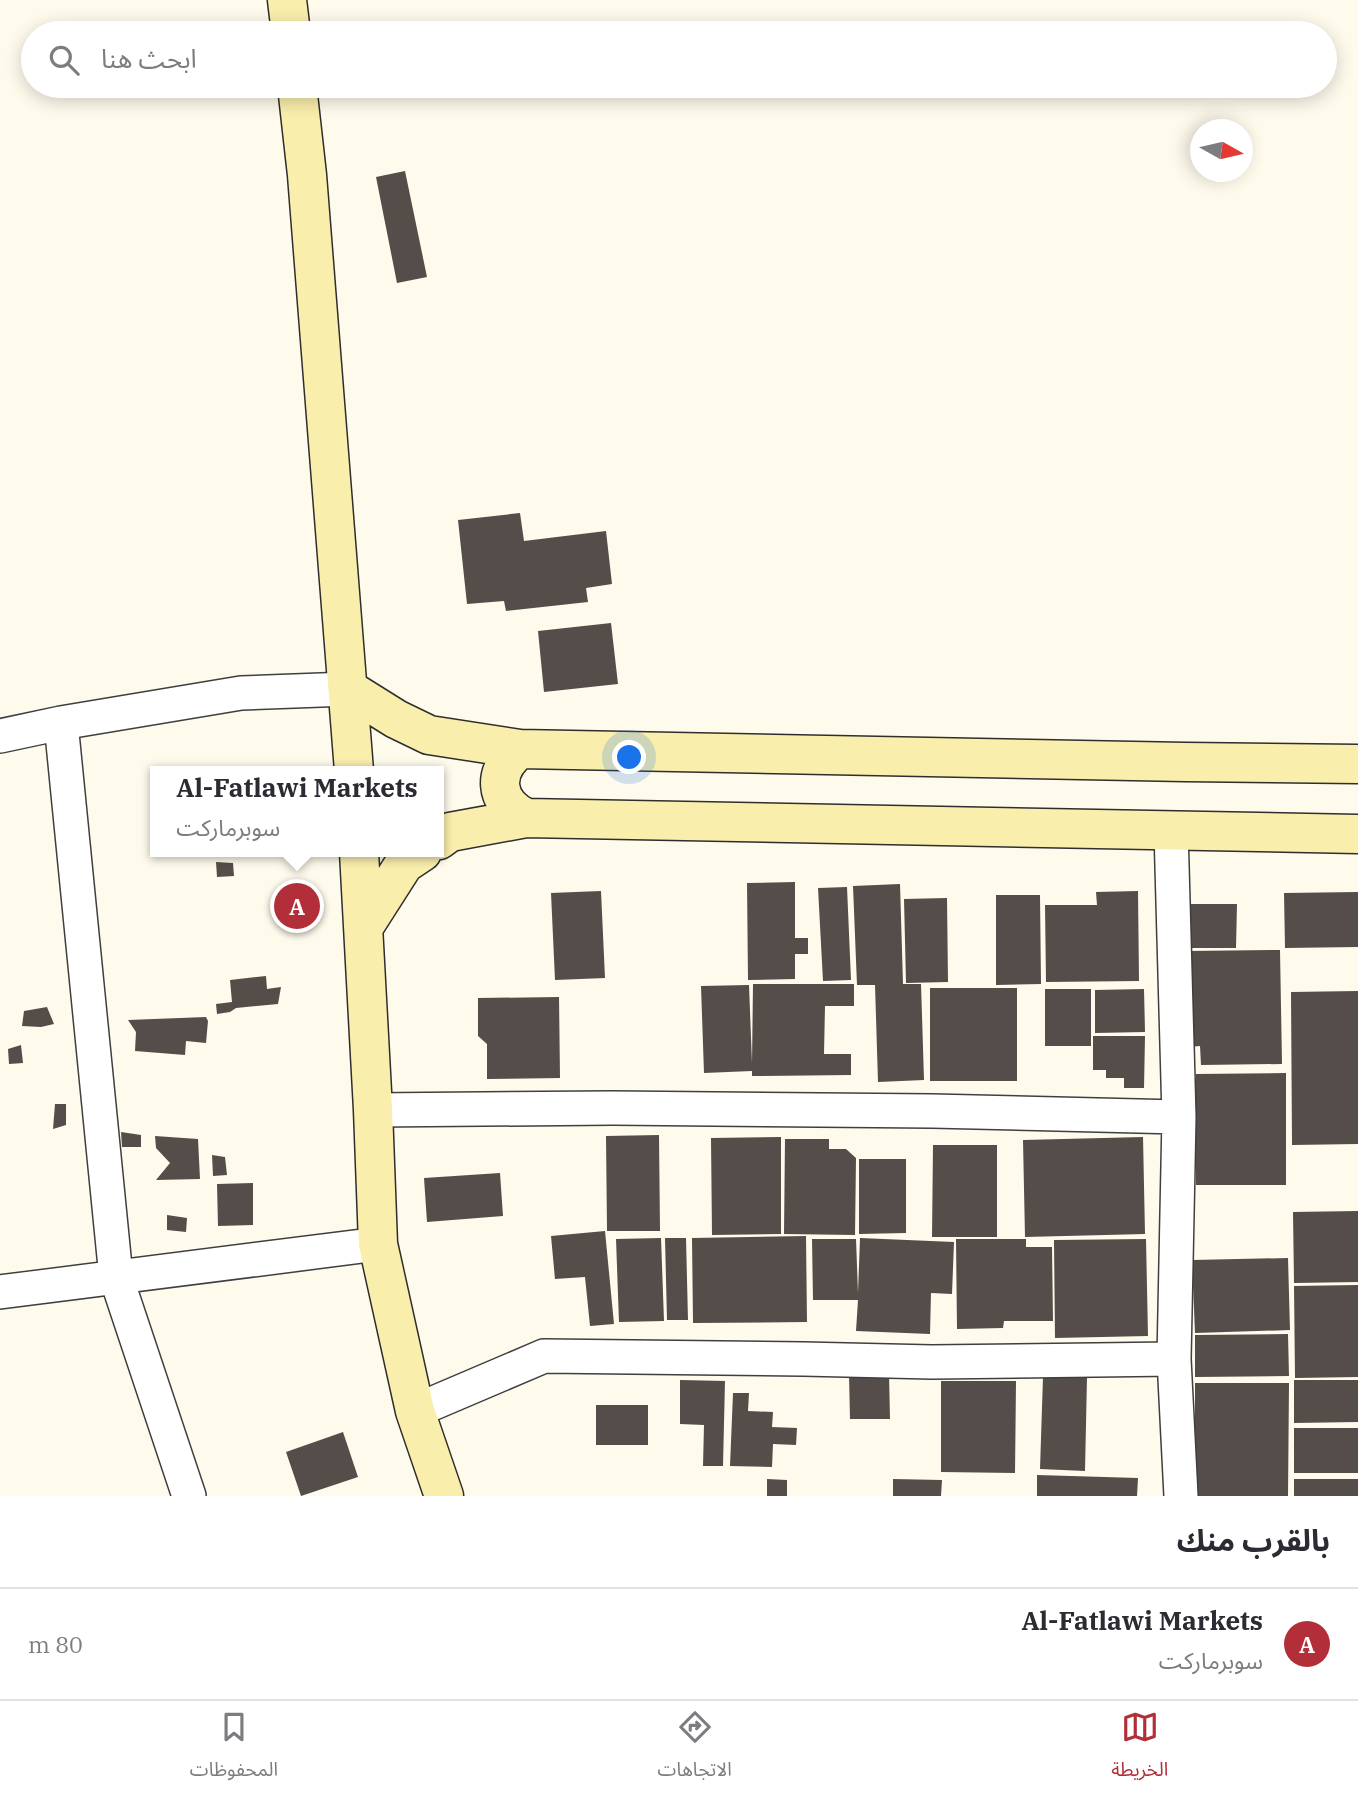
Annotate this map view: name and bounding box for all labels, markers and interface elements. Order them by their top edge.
search box [21,21,1337,98]
icon: search [45,41,83,79]
text: ابحث هنا [101,41,197,75]
north arrow [1190,119,1253,182]
your location [612,740,646,774]
popup [150,766,444,857]
text: Al-Fatlawi Markets [176,770,418,804]
text: سوبرماركت [176,812,280,842]
pin: A [274,880,320,932]
text: بالقرب منك [1177,1520,1330,1559]
text: Al-Fatlawi Markets [1021,1603,1263,1637]
text: 80 m [28,1629,83,1659]
text: A [1299,1629,1315,1659]
text: سوبرماركت [1159,1645,1263,1675]
tab: المحفوظات [190,1708,278,1790]
tab: الاتجاهات [658,1708,732,1790]
tab: الخريطة [1111,1708,1168,1790]

